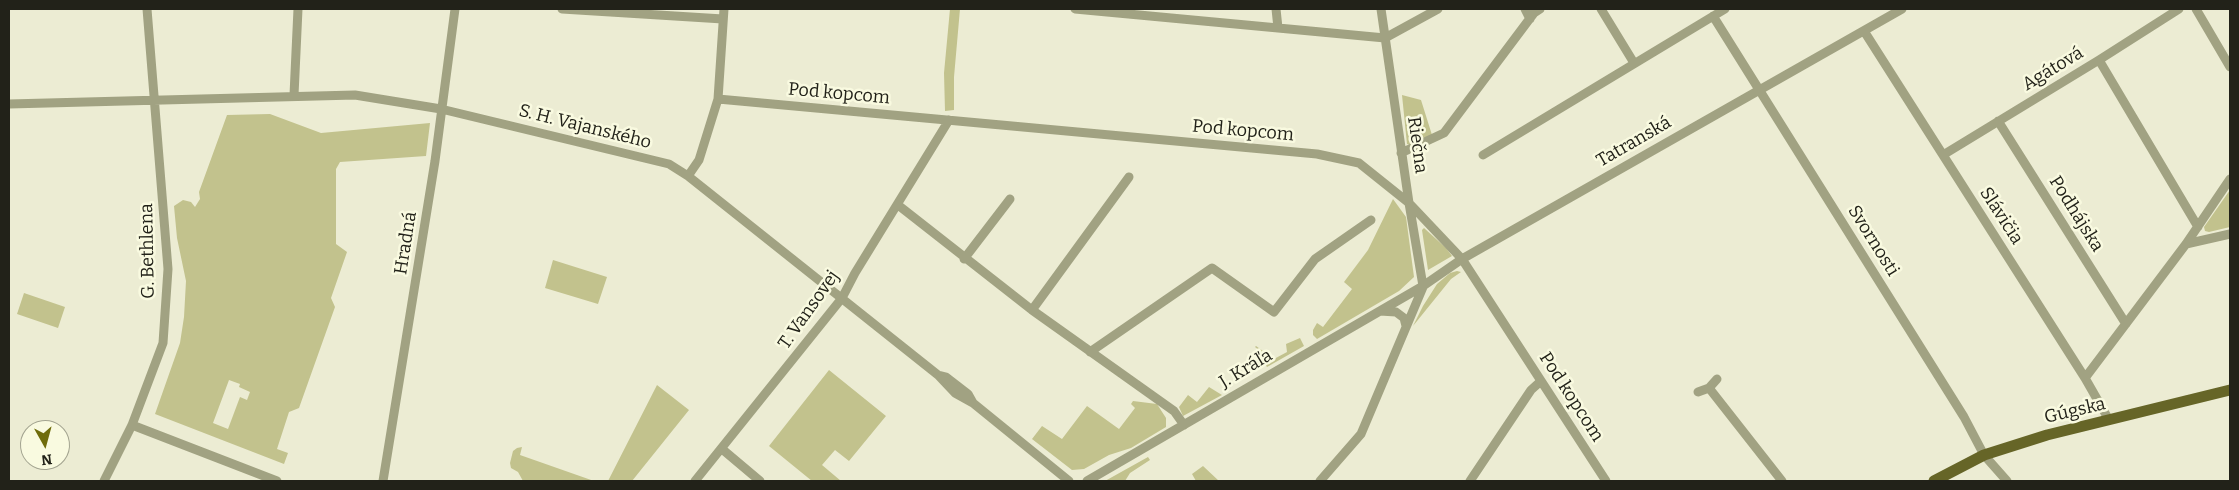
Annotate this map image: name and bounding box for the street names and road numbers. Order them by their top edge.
street label: Agátová [2019,42,2087,96]
street label: Pod kopcom [787,79,891,109]
street label: S. H. Vajanského [517,100,653,154]
street label: Tatranská [1593,112,1675,172]
street label: Riečna [1402,115,1432,175]
street label: Pod kopcom [1191,116,1295,146]
street label: Podhájska [2044,172,2108,256]
street label: Slávičia [1975,183,2027,249]
street label: Svornosti [1843,202,1903,280]
street label: G. Bethlena [136,203,160,299]
street label: Hradná [390,210,422,276]
street label: T. Vansovej [774,267,844,353]
street label: J. Kráľa [1215,345,1277,393]
street label: Pod kopcom [1534,348,1608,446]
street label: Gúgska [2042,393,2108,429]

